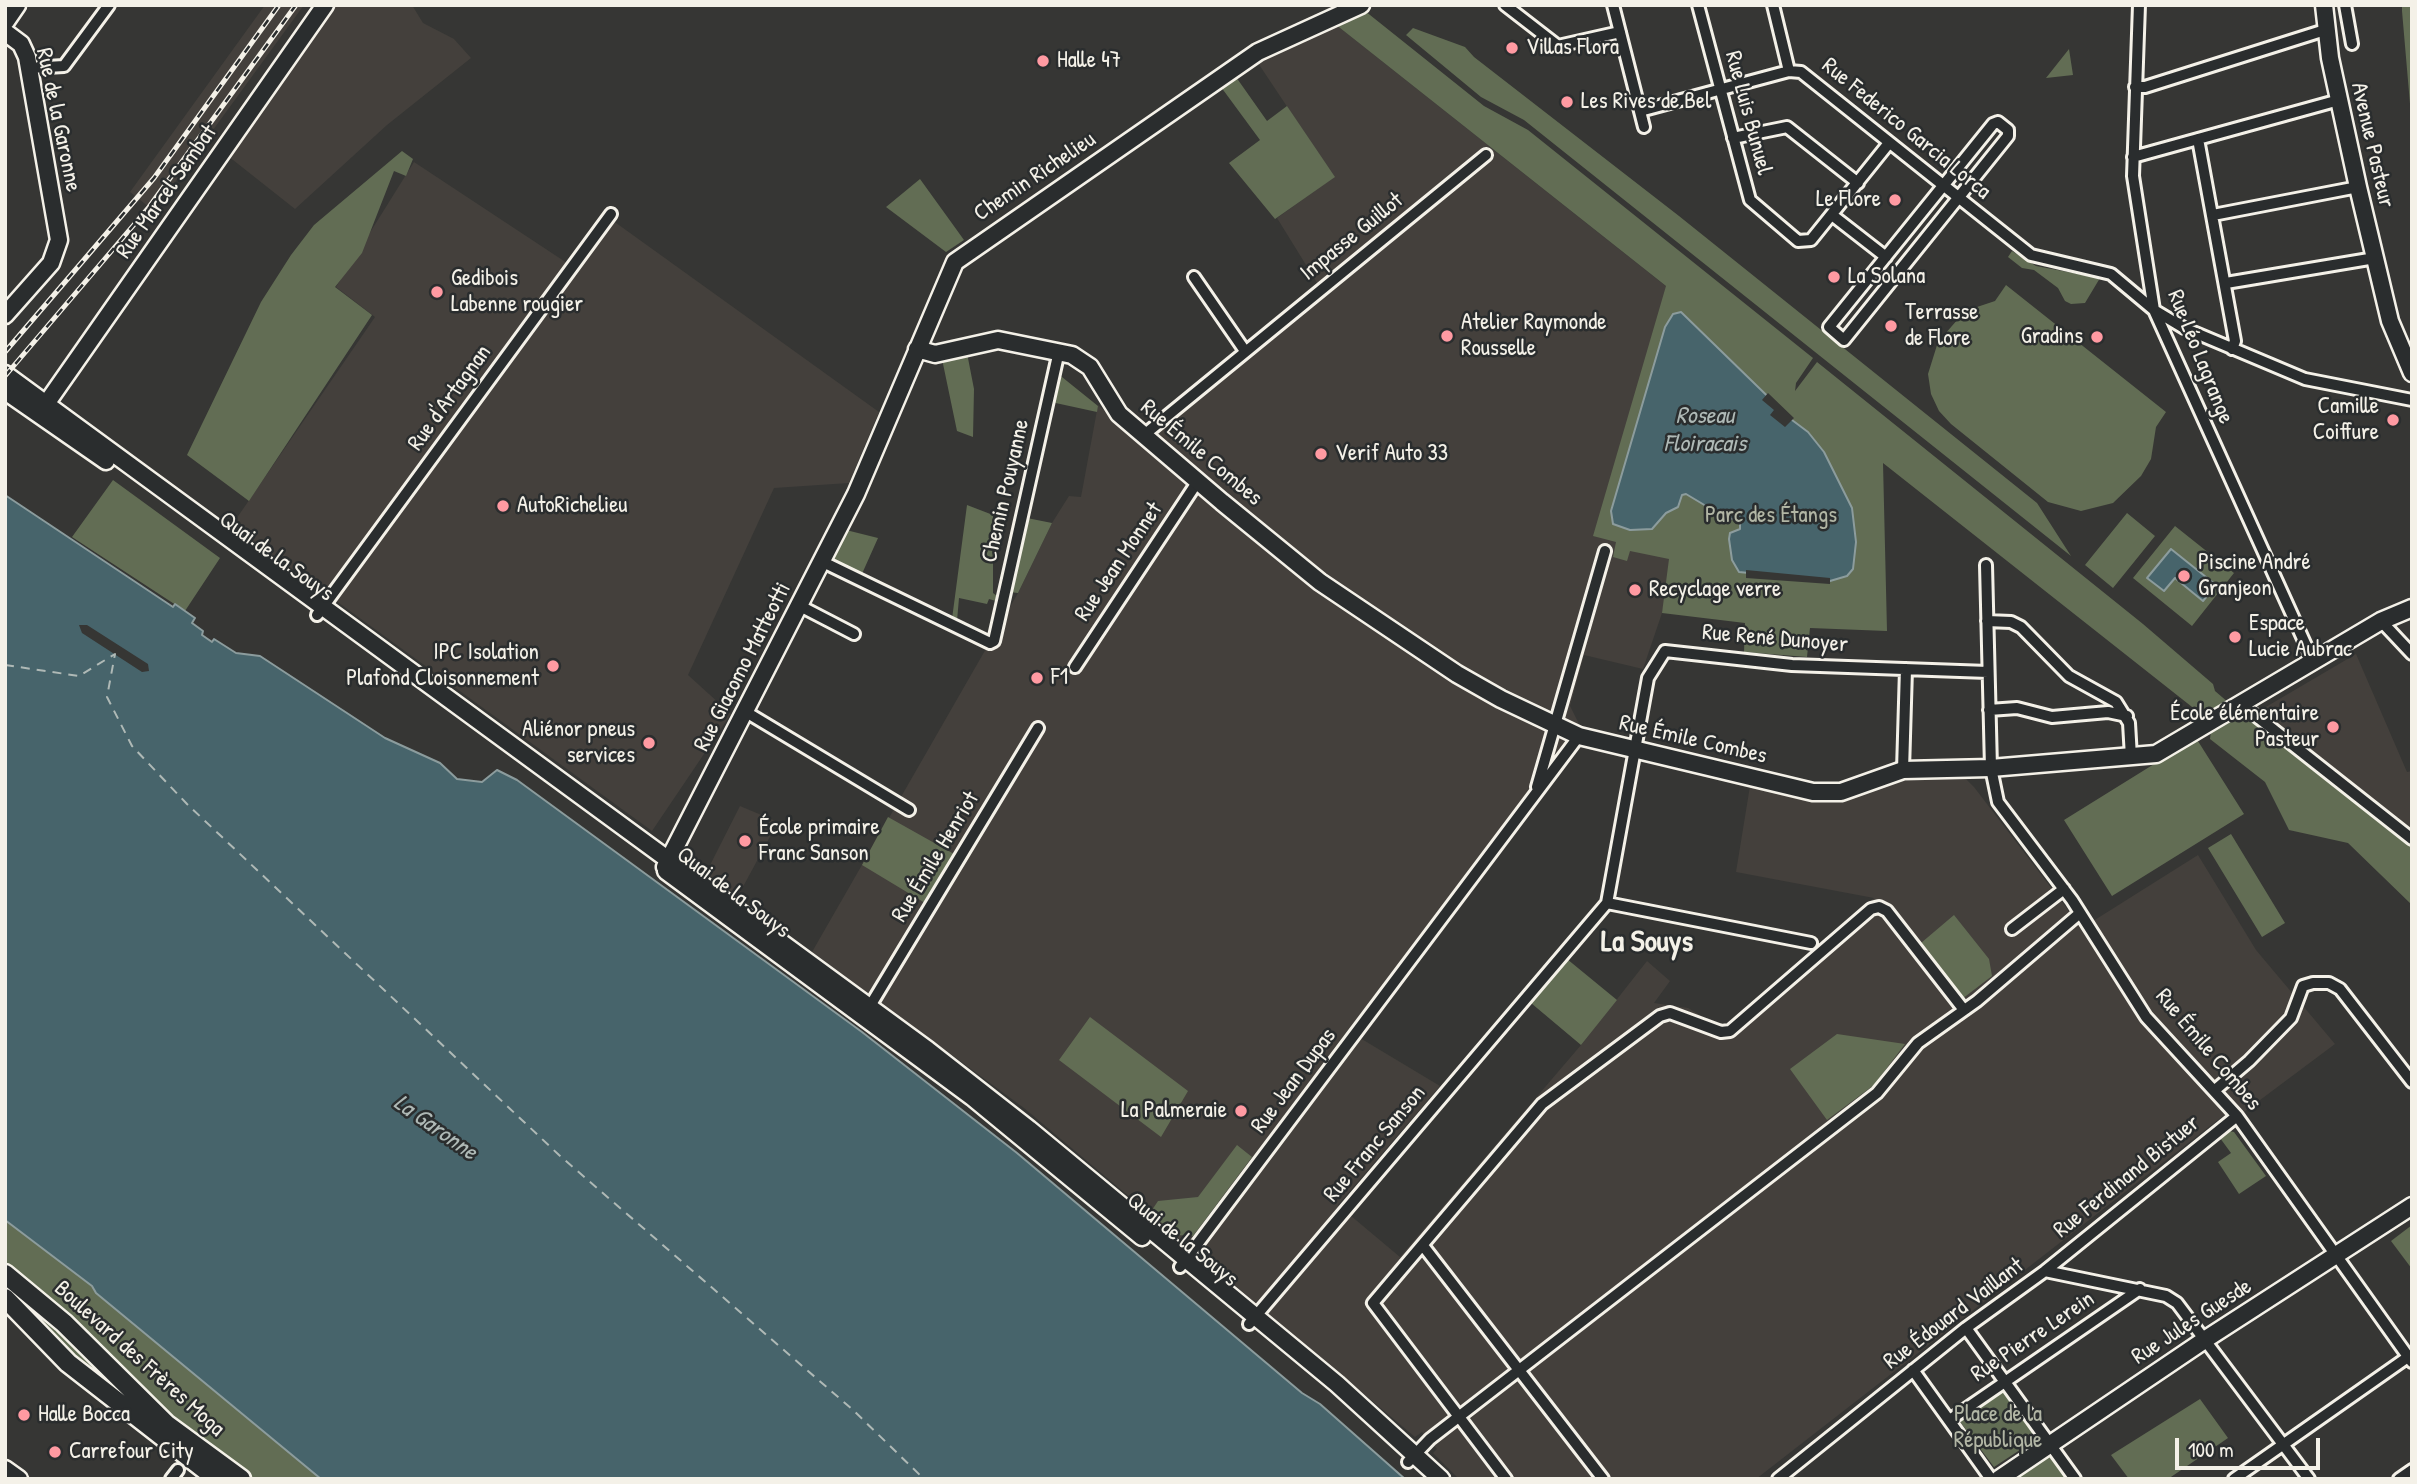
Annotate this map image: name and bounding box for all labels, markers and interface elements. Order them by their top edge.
place label: Villas Flora [1526,34,1619,62]
marker: Villas Flora [1504,40,1520,56]
street label: Rue de la Garonne [29,46,87,194]
place label: Halle 47 [1057,47,1121,75]
street label: Rue Luis Bunuel [1718,48,1778,178]
street label: Rue Federico Garcia Lorca [1816,52,1996,206]
marker: Halle 47 [1035,53,1051,69]
street label: Avenue Pasteur [2344,80,2400,210]
place label: Les Rives de Bel [1581,88,1711,116]
marker: Les Rives de Bel [1559,94,1575,110]
street label: Rue Marcel Sembat [111,120,223,264]
street label: Chemin Richelieu [969,126,1101,228]
place label: Le Flore [1816,186,1881,214]
street label: Impasse Guillot [1295,187,1409,287]
marker: Le Flore [1887,192,1903,208]
place label: La Solana [1848,263,1925,291]
place label: Gedibois Labenne rougier [451,265,583,319]
marker: La Solana [1826,269,1842,285]
marker: Gedibois Labenne rougier [429,284,445,300]
street label: Rue Léo Lagrange [2161,286,2239,428]
place label: Terrasse de Flore [1905,299,1979,353]
place label: Atelier Raymonde Rousselle [1461,309,1606,363]
marker: Terrasse de Flore [1883,318,1899,334]
place label: Gradins [2021,323,2083,351]
marker: Atelier Raymonde Rousselle [1439,328,1455,344]
marker: Gradins [2089,329,2105,345]
street label: Rue d'Artagnan [402,340,498,456]
place label: Camille Coiffure [2313,393,2379,447]
street label: Rue Émile Combes [1134,394,1268,512]
water label: Roseau Floiracais [1664,403,1746,459]
marker: Camille Coiffure [2385,412,2401,428]
street label: Chemin Pouyanne [976,417,1036,565]
place label: Verif Auto 33 [1335,440,1448,468]
marker: Verif Auto 33 [1313,446,1329,462]
place label: AutoRichelieu [517,492,628,520]
street label: Rue Jean Monnet [1069,497,1169,627]
marker: AutoRichelieu [495,498,511,514]
park label: Parc des Étangs [1705,502,1837,530]
street label: Quai de la Souys [213,506,339,608]
place label: Piscine André Granjeon [2198,549,2311,603]
marker: Piscine André Granjeon [2176,568,2192,584]
place label: Recyclage verre [1649,576,1781,604]
street label: Rue Giacomo Matteotti [689,578,797,756]
marker: Recyclage verre [1627,582,1643,598]
place label: Espace Lucie Aubrac [2249,610,2352,664]
street label: Rue René Dunoyer [1701,619,1849,659]
marker: Espace Lucie Aubrac [2227,629,2243,645]
place label: IPC Isolation Plafond Cloisonnement [346,639,539,693]
marker: IPC Isolation Plafond Cloisonnement [545,658,561,674]
place label: F1 [1051,664,1068,692]
marker: F1 [1029,670,1045,686]
place label: École élémentaire Pasteur [2170,700,2319,754]
street label: Rue Émile Combes [1617,710,1769,770]
place label: Aliénor pneus services [522,716,635,770]
marker: École élémentaire Pasteur [2325,719,2341,735]
marker: Aliénor pneus services [641,735,657,751]
street label: Rue Émile Henriot [886,787,986,927]
place label: École primaire Franc Sanson [759,814,880,868]
marker: École primaire Franc Sanson [737,833,753,849]
street label: Quai de la Souys [671,841,795,945]
district label: La Souys [1601,925,1693,961]
street label: Rue Émile Combes [2149,983,2267,1117]
street label: Rue Jean Dupas [1246,1023,1342,1139]
street label: Rue Franc Sanson [1318,1080,1432,1208]
water label: La Garonne [388,1089,482,1167]
place label: La Palmeraie [1121,1097,1227,1125]
marker: La Palmeraie [1233,1103,1249,1119]
street label: Rue Ferdinand Bistuer [2048,1110,2206,1244]
street label: Quai de la Souys [1121,1187,1243,1293]
street label: Rue Édouard Vaillant [1879,1252,2029,1376]
street label: Rue Jules Guesde [2127,1273,2257,1371]
street label: Boulevard des Frères Moga [48,1275,230,1443]
street label: Rue Pierre Lerein [1966,1286,2100,1388]
place label: Halle Bocca [38,1401,130,1429]
park label: Place de la République [1954,1401,2042,1455]
marker: Halle Bocca [16,1407,32,1423]
scale bar [2179,1424,2324,1468]
text: 100 m [2188,1435,2234,1464]
place label: Carrefour City [69,1438,194,1466]
marker: Carrefour City [47,1444,63,1460]

